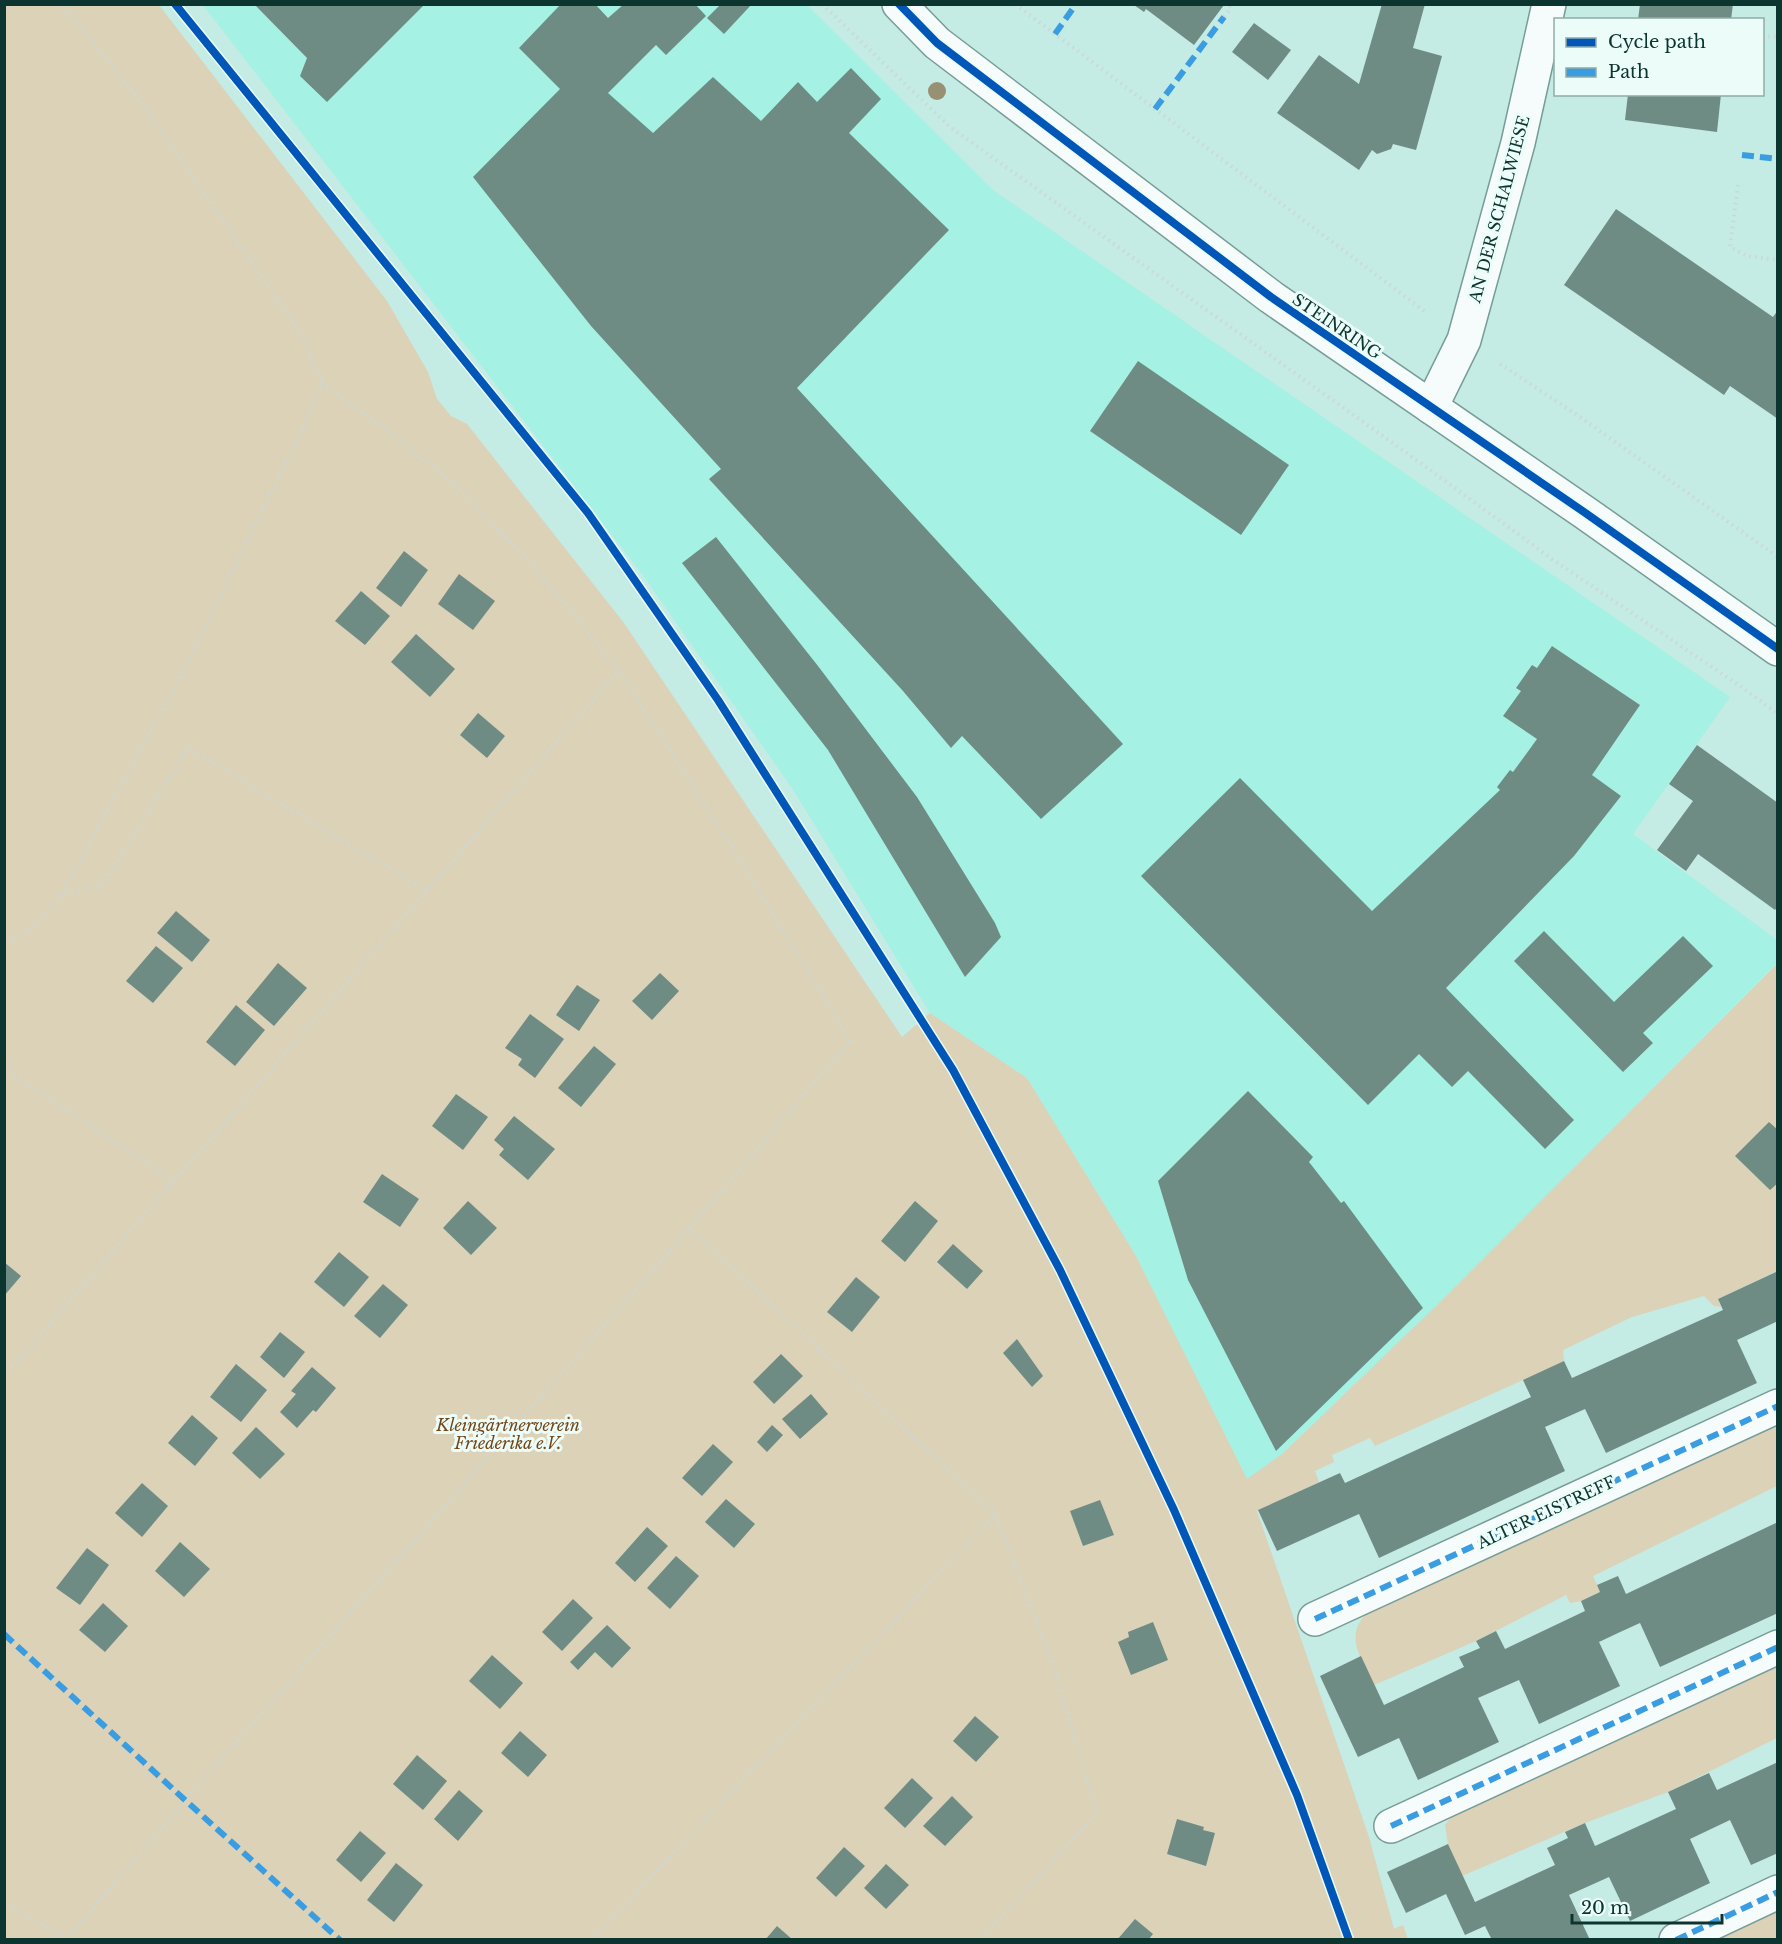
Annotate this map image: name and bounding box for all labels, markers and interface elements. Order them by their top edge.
legend [1554,18,1764,96]
text: Cycle path [1608,31,1706,53]
text: Path [1608,61,1649,83]
street label: AN DER SCHALWIESE [1464,113,1534,306]
street label: STEINRING [1289,289,1385,363]
park label: Kleingärtnerverein Friederika e.V. [435,1415,580,1453]
street label: ALTER EISTREFF [1473,1471,1619,1553]
scale bar [1572,1887,1722,1925]
text: 20 m [1581,1897,1629,1919]

